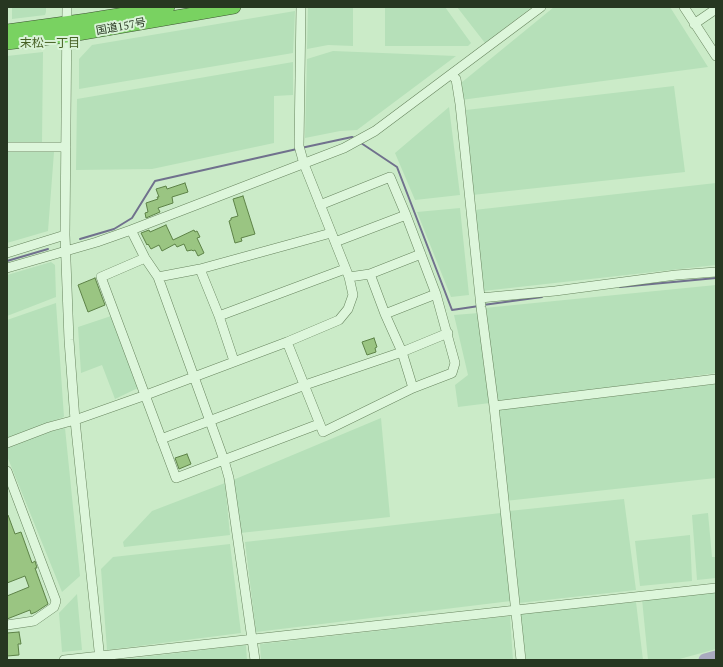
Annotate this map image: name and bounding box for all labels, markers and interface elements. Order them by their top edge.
street label: 国道157号 [95,16,147,38]
district label: 末松一丁目 [20,37,80,51]

